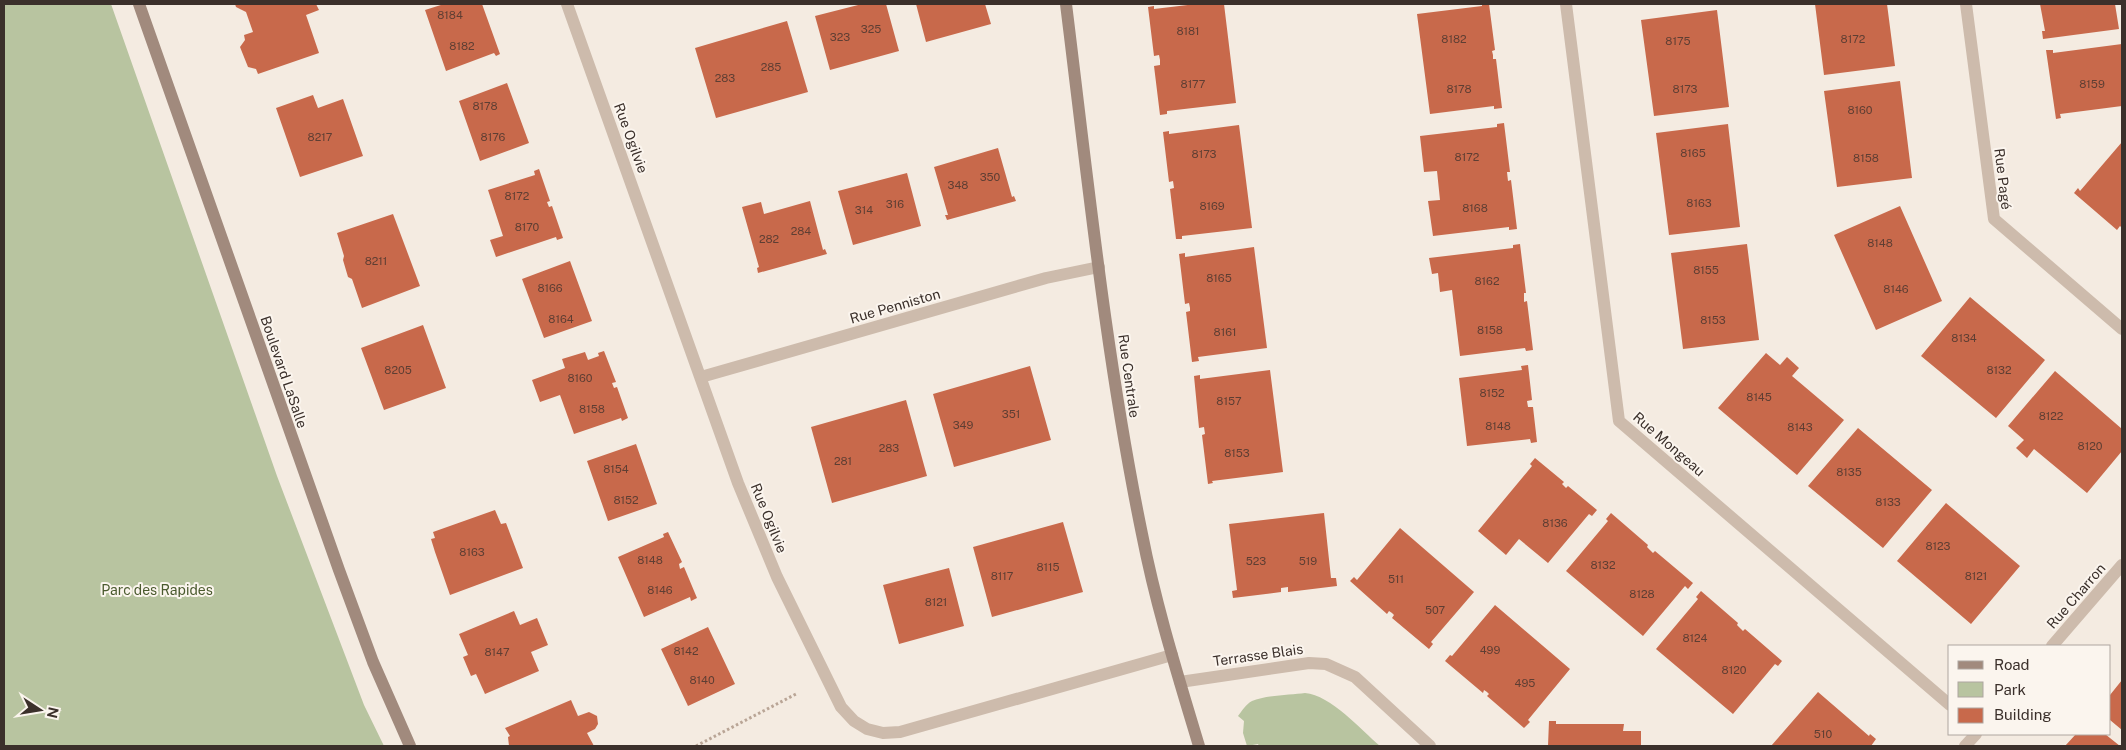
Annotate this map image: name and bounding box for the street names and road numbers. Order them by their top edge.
street label: Rue Ogilvie [611,101,651,175]
street label: Rue Pagé [1991,147,2015,211]
street label: Rue Penniston [848,285,942,327]
street label: Boulevard LaSalle [257,314,311,430]
street label: Rue Centrale [1115,333,1143,419]
street label: Rue Mongeau [1630,409,1708,479]
street label: Rue Ogilvie [748,481,790,555]
street label: Rue Charron [2043,560,2109,632]
street label: Terrasse Blais [1212,641,1304,669]

